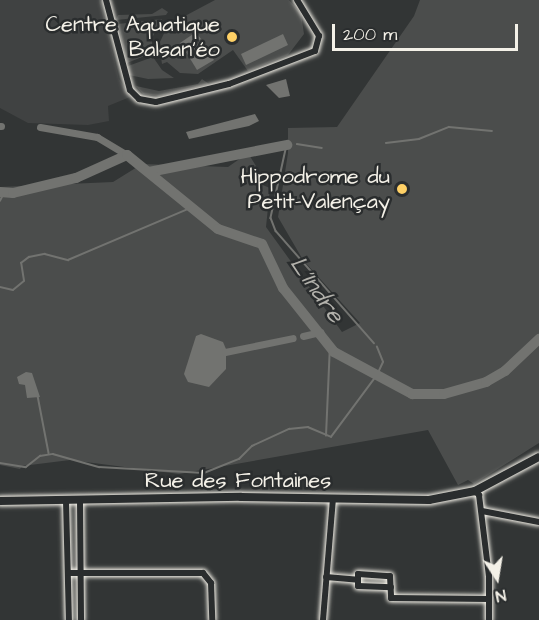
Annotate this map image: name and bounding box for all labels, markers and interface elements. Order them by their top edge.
place label: Centre Aquatique Balsan'éo [45,11,220,62]
scale bar [335,12,521,50]
text: 200 m [343,22,397,47]
marker: Centre Aquatique Balsan'éo [225,30,239,44]
place label: Hippodrome du Petit-Valençay [240,163,390,214]
marker: Hippodrome du Petit-Valençay [395,182,409,196]
water label: L'Indre [283,251,349,329]
street label: Rue des Fontaines [145,468,331,494]
north arrow [467,548,527,608]
text: N [494,584,508,607]

